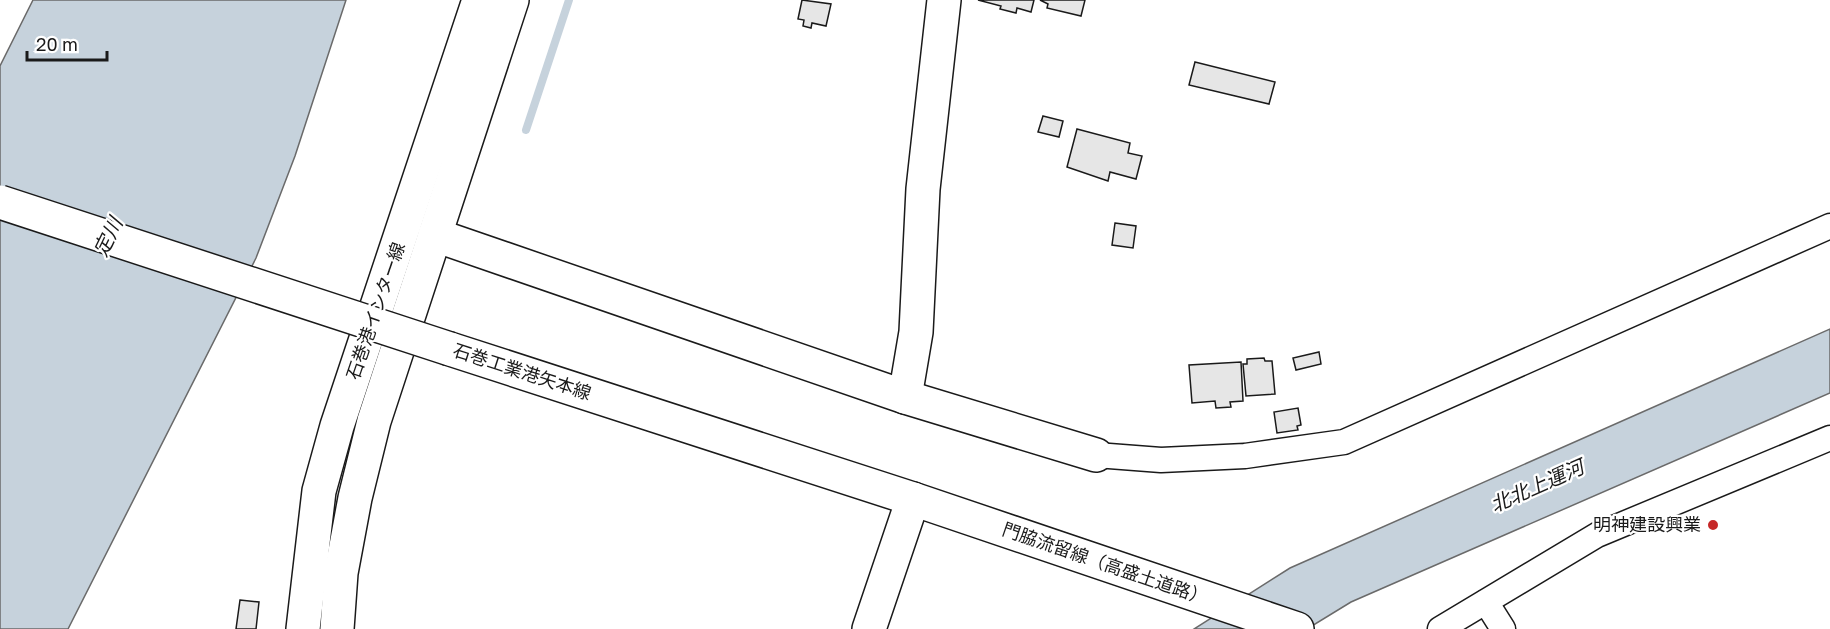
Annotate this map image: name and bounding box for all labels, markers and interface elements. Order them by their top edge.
scale bar [27,24,106,62]
text: 20 m [36,33,78,55]
water label: 定川 [88,212,128,260]
street label: 石巻港インター線 [341,239,409,382]
street label: 石巻工業港矢本線 [450,338,594,404]
water label: 北北上運河 [1486,452,1591,516]
place label: 明神建設興業 [1593,513,1701,535]
street label: 門脇流留線（高盛土道路） [1000,517,1211,609]
marker: 明神建設興業 [1706,518,1720,532]

